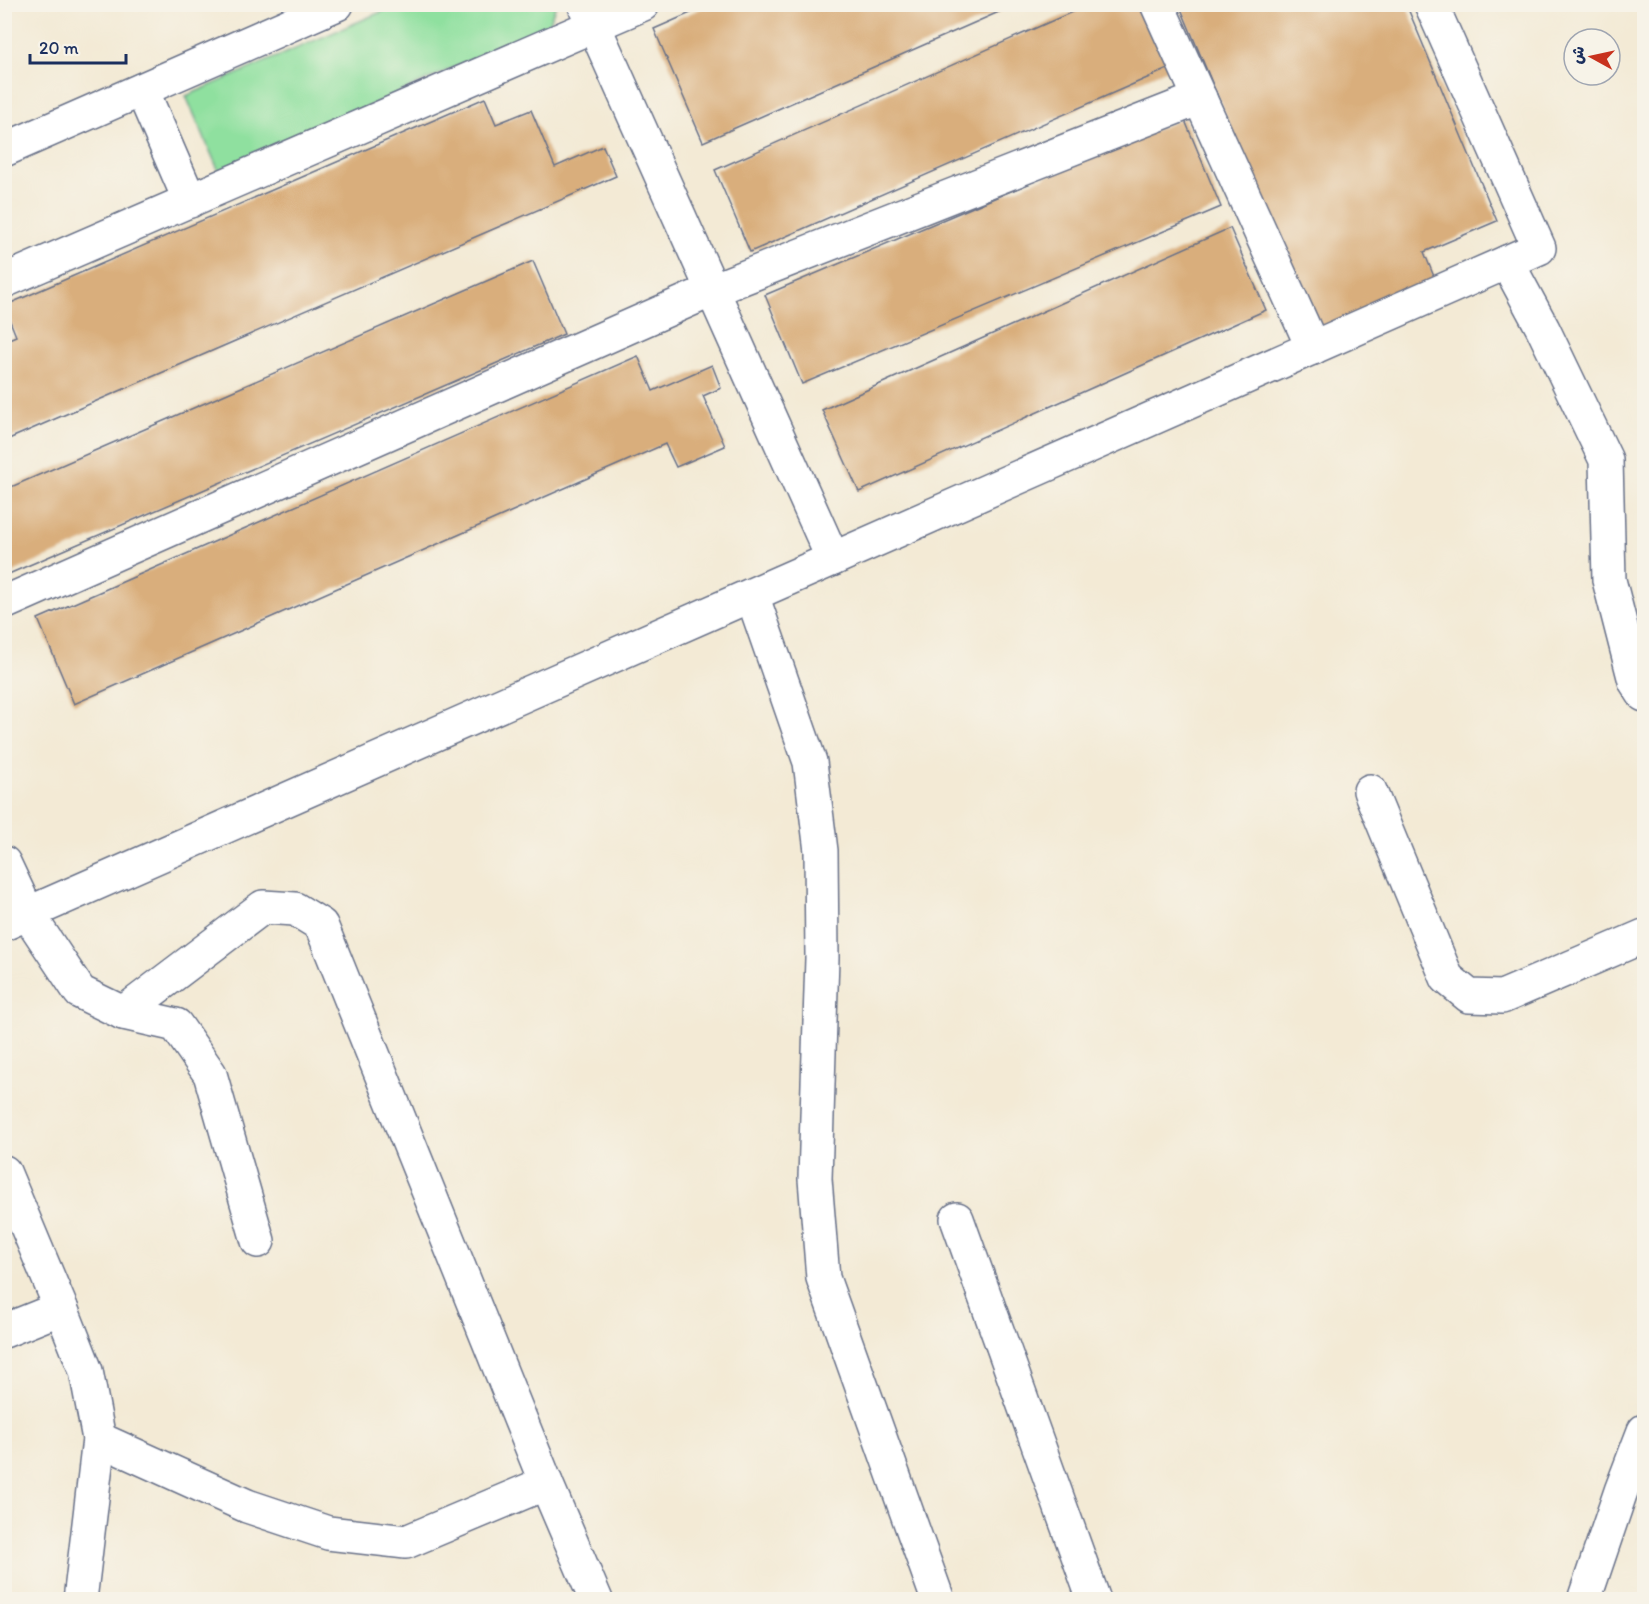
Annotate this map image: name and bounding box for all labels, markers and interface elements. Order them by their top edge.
scale bar [30,27,126,65]
north arrow [1562,27,1622,87]
text: 20 m [39,37,79,59]
text: ش [1567,45,1588,65]

